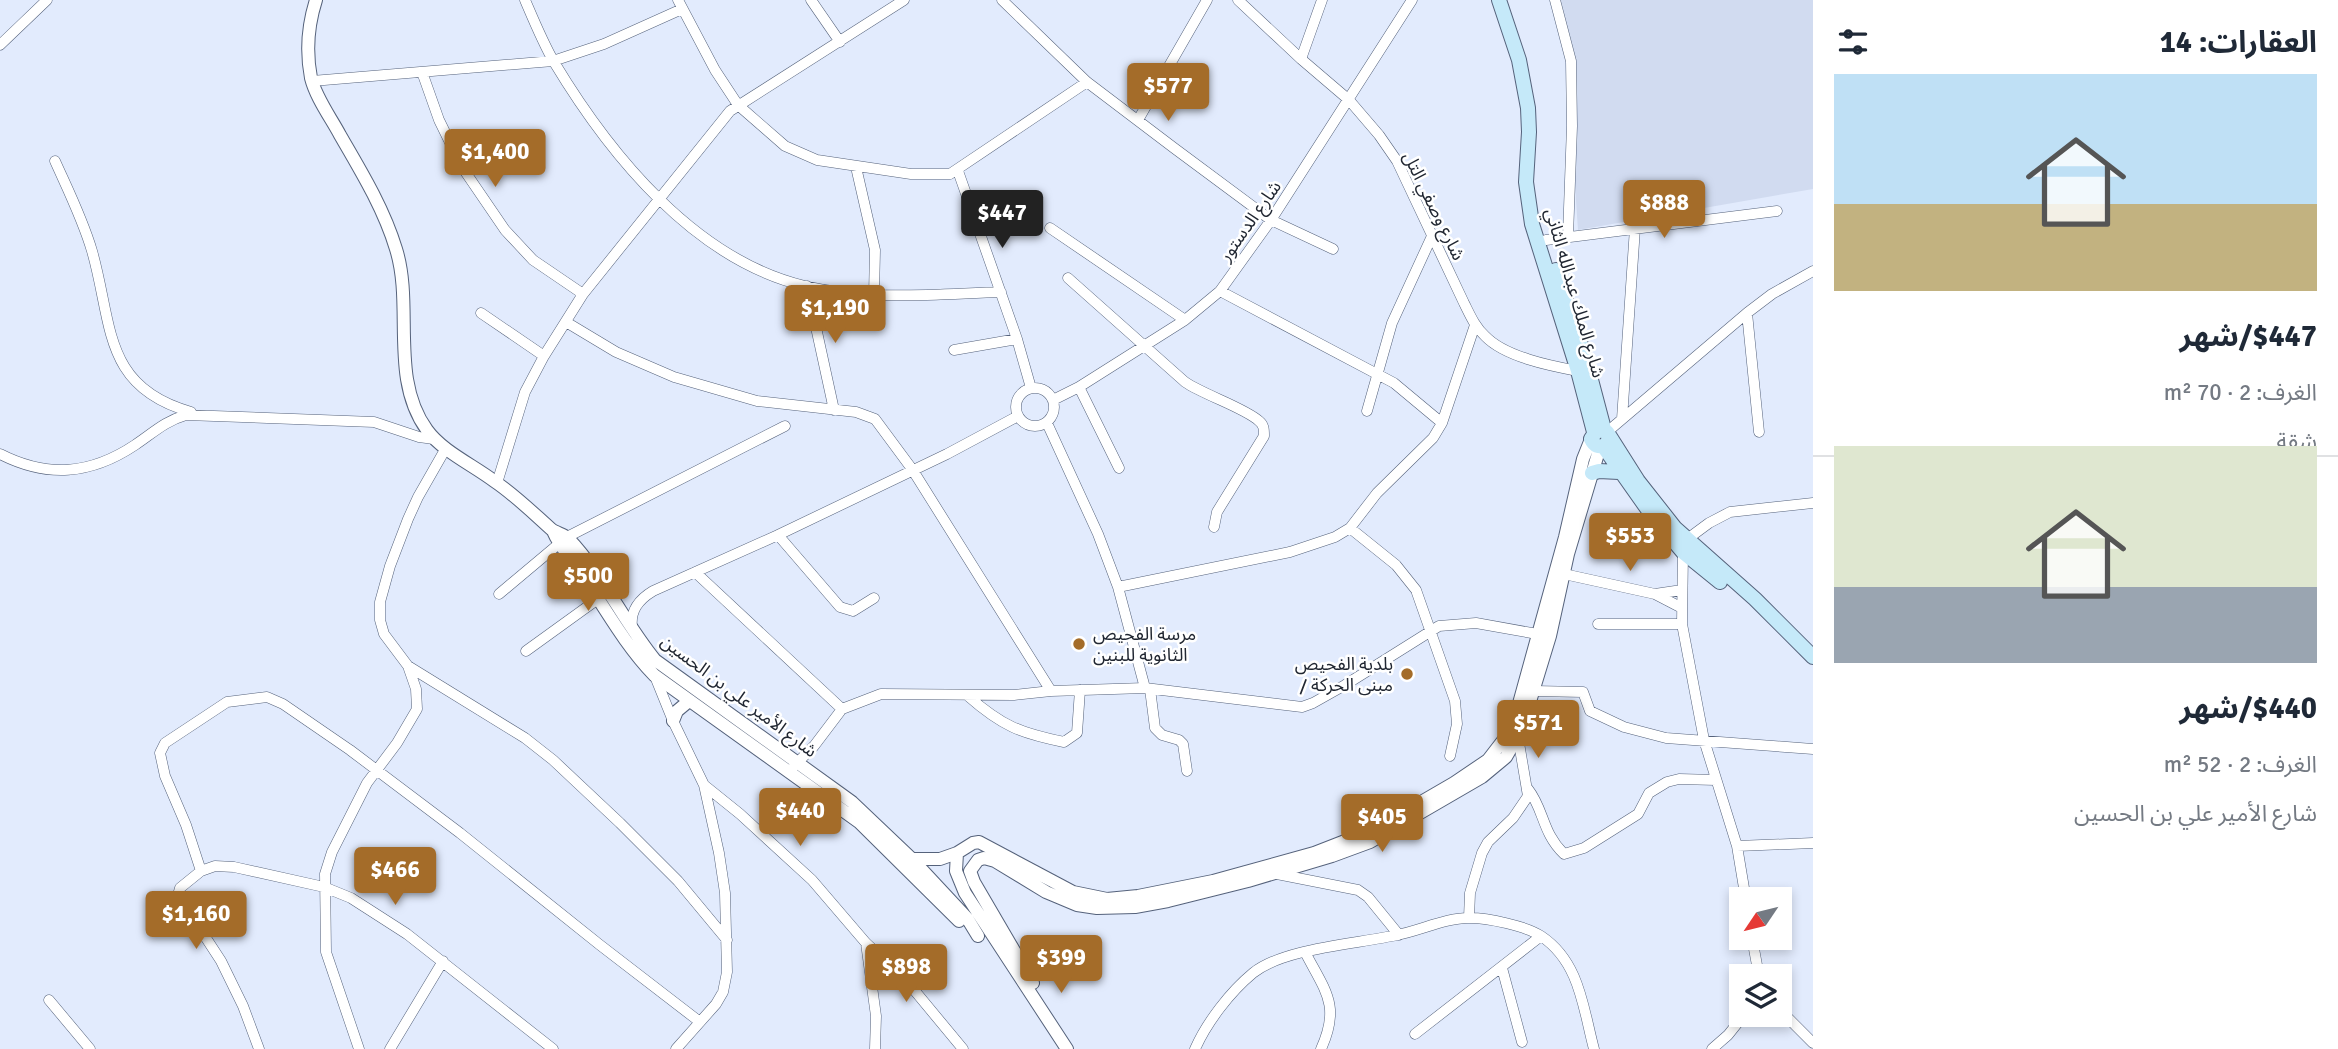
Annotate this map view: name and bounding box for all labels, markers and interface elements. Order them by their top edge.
icon: filters [1834,23,1872,61]
text: العقارات: 14 [2160,24,2317,61]
pin: $577 [1127,64,1209,123]
text: $577 [1143,71,1193,100]
icon: home [2013,119,2139,245]
pin: $1,400 [438,130,552,189]
text: $1,400 [461,137,529,166]
street label: شارع وصفي التل [1395,148,1470,265]
street label: شارع الدستور [1214,176,1288,268]
pin: $888 [1623,180,1705,240]
text: $888 [1639,188,1689,217]
pin: $447 [961,190,1043,250]
text: $447 [977,198,1027,227]
street label: شارع الملك عبدالله الثاني [1537,206,1610,381]
pin: $1,190 [778,286,892,345]
text: $1,190 [801,293,869,322]
text: $447/شهر [2180,318,2317,355]
text: الغرف: 2 · 70 m² [2164,378,2317,407]
text: شقة [2276,427,2317,456]
icon: home [2013,491,2139,617]
pin: $553 [1589,514,1671,573]
text: $553 [1605,521,1655,550]
pin: $500 [547,554,629,613]
text: $500 [563,561,613,590]
place label: مرسة الفحيص الثانوية للبنين [1093,623,1196,666]
street label: شارع الأمير علي بن الحسين [655,630,822,764]
marker: مرسة الفحيص الثانوية للبنين [1071,636,1087,652]
place label: بلدية الفحيص / مبنى الحركة [1295,653,1393,696]
marker: بلدية الفحيص / مبنى الحركة [1399,666,1415,682]
text: $440/شهر [2180,690,2317,727]
pin: $571 [1497,700,1579,760]
text: $571 [1513,708,1563,737]
text: الغرف: 2 · 52 m² [2164,750,2317,779]
pin: $440 [759,788,841,848]
pin: $405 [1341,794,1423,854]
text: $440 [775,796,825,825]
text: شارع الأمير علي بن الحسين [2074,799,2317,828]
text: $405 [1357,802,1407,831]
pin: $466 [354,848,436,907]
text: $466 [370,855,420,884]
north arrow [1729,887,1792,950]
map controls [1729,887,1792,1027]
pin: $1,160 [139,892,253,951]
text: $1,160 [162,899,230,928]
pin: $399 [1020,936,1102,995]
text: $399 [1036,943,1086,972]
pin: $898 [865,944,947,1004]
text: $898 [881,952,931,981]
button: layers [1729,964,1792,1027]

